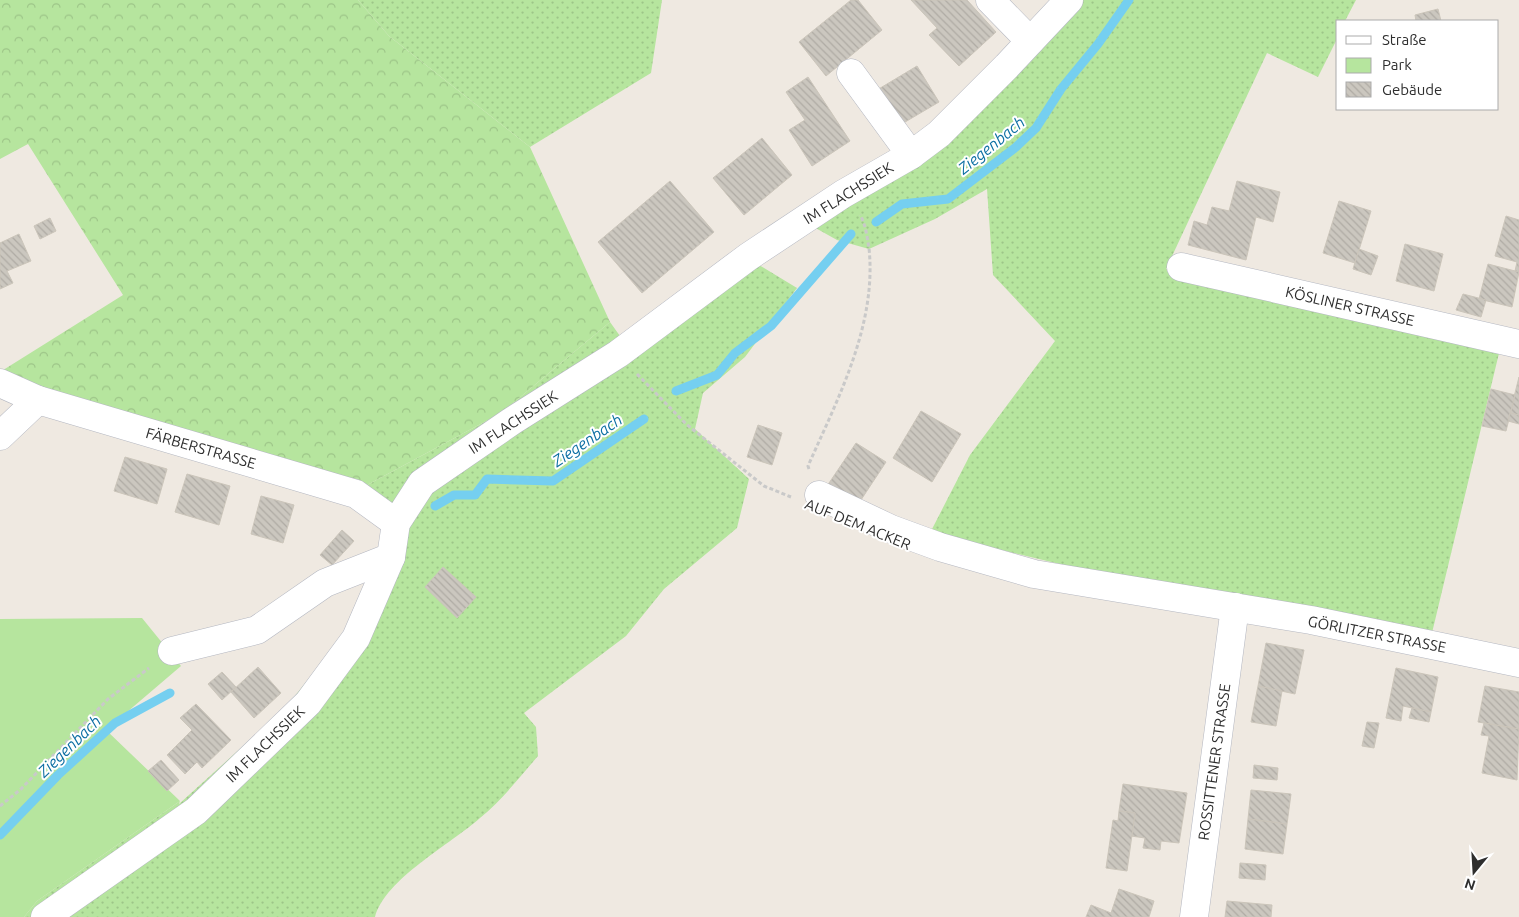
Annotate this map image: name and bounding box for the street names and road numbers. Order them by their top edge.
street label: IM FLACHSSIEK [800,159,896,227]
street label: KÖSLINER STRASSE [1284,283,1416,329]
street label: IM FLACHSSIEK [465,387,561,457]
street label: FÄRBERSTRASSE [144,424,258,472]
street label: AUF DEM ACKER [803,495,913,553]
street label: GÖRLITZER STRASSE [1306,612,1448,656]
street label: ROSSITTENER STRASSE [1195,683,1233,841]
street label: IM FLACHSSIEK [222,702,308,786]

